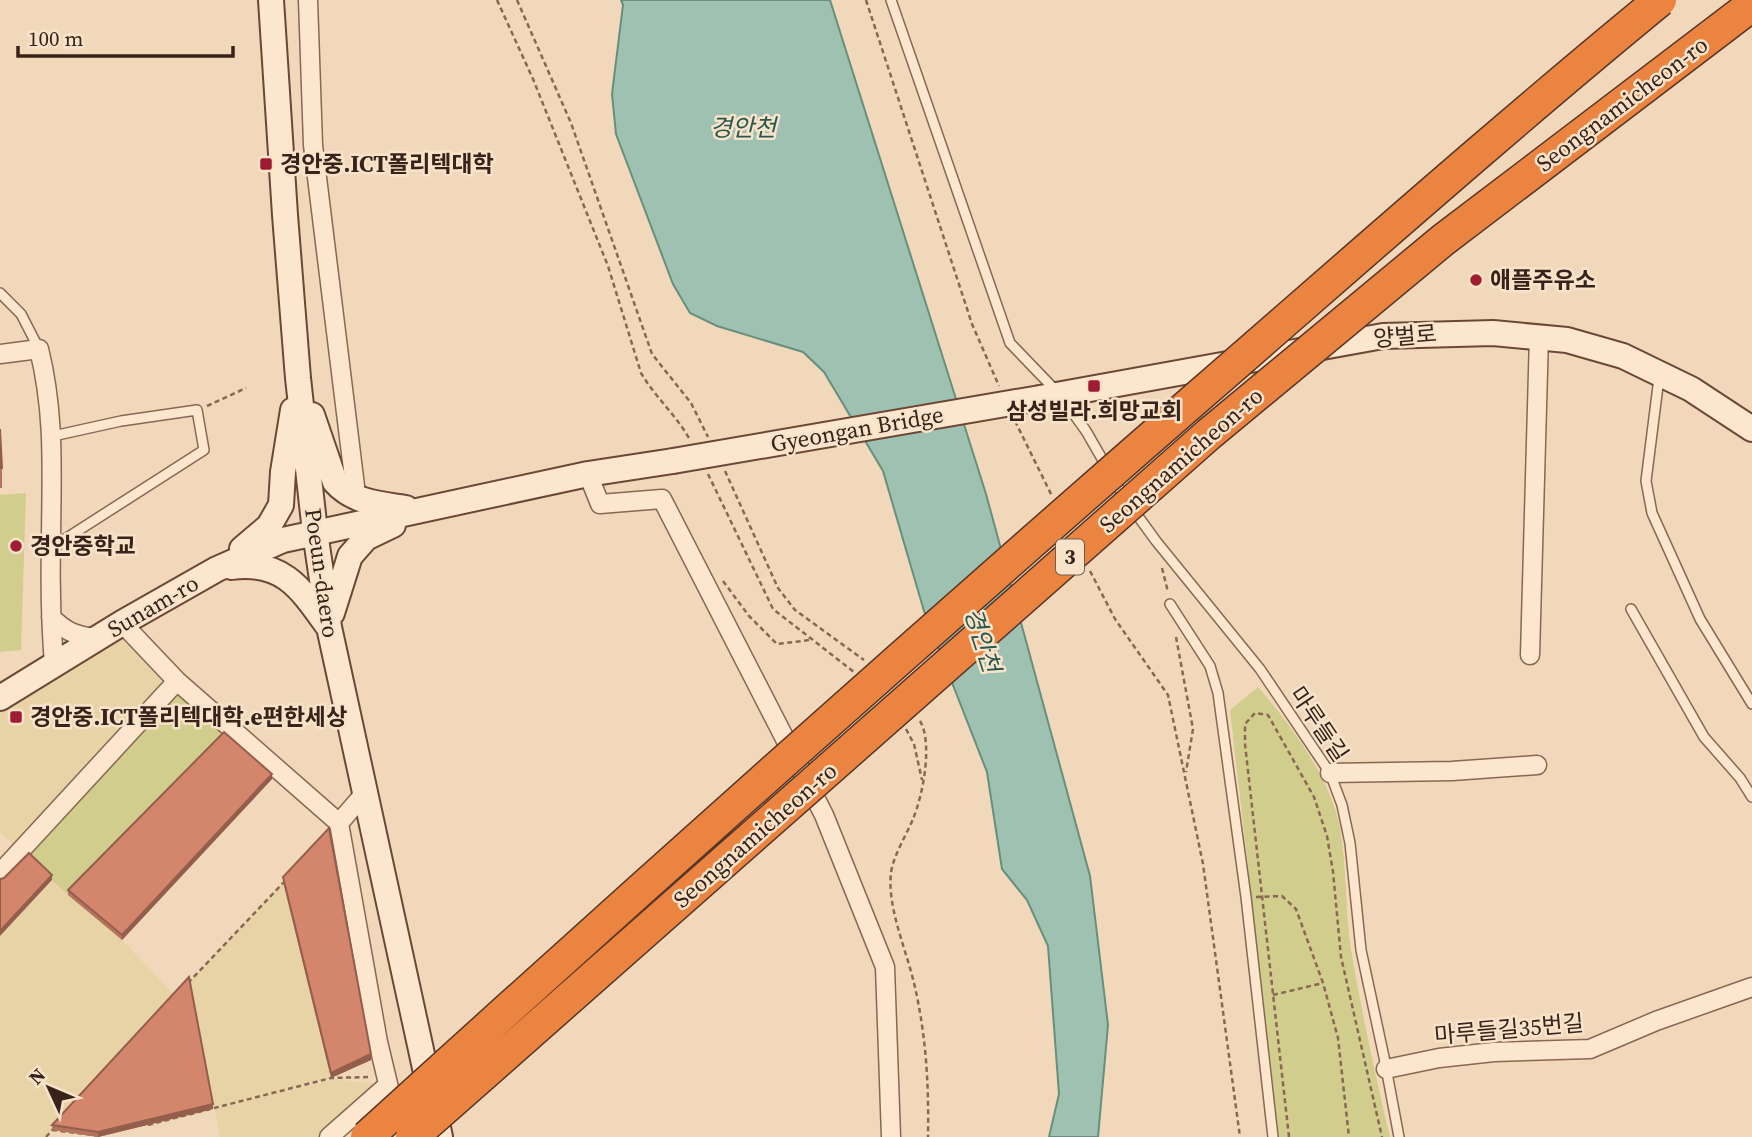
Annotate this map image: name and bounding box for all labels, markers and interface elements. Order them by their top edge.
scale bar [18,14,233,58]
text: 100 m [28,24,83,53]
street label: Seongnamicheon-ro [1530,29,1714,179]
water label: 경안천 [710,111,779,144]
place label: 경안중.ICT폴리텍대학 [280,148,494,180]
marker: 경안중.ICT폴리텍대학 [258,156,274,172]
place label: 애플주유소 [1490,264,1596,296]
marker: 애플주유소 [1468,272,1484,288]
street label: 양벌로 [1372,317,1438,355]
marker: 삼성빌라.희망교회 [1086,378,1102,394]
street label: Seongnamicheon-ro [1092,380,1270,540]
place label: 삼성빌라.희망교회 [1006,395,1182,427]
street label: Gyeongan Bridge [768,398,946,460]
street label: Poeun-daero [297,506,347,640]
place label: 경안중학교 [30,530,136,562]
marker: 경안중학교 [8,538,24,554]
road number: 3 [1056,540,1084,574]
street label: Sunam-ro [101,567,205,645]
water label: 경안천 [957,603,1009,679]
street label: 마루들길 [1282,680,1356,768]
place label: 경안중.ICT폴리텍대학.e편한세상 [30,701,347,733]
marker: 경안중.ICT폴리텍대학.e편한세상 [8,709,24,725]
street label: Seongnamicheon-ro [666,755,844,915]
street label: 마루들길35번길 [1433,1007,1585,1051]
north arrow [14,1053,84,1123]
text: N [23,1062,51,1090]

